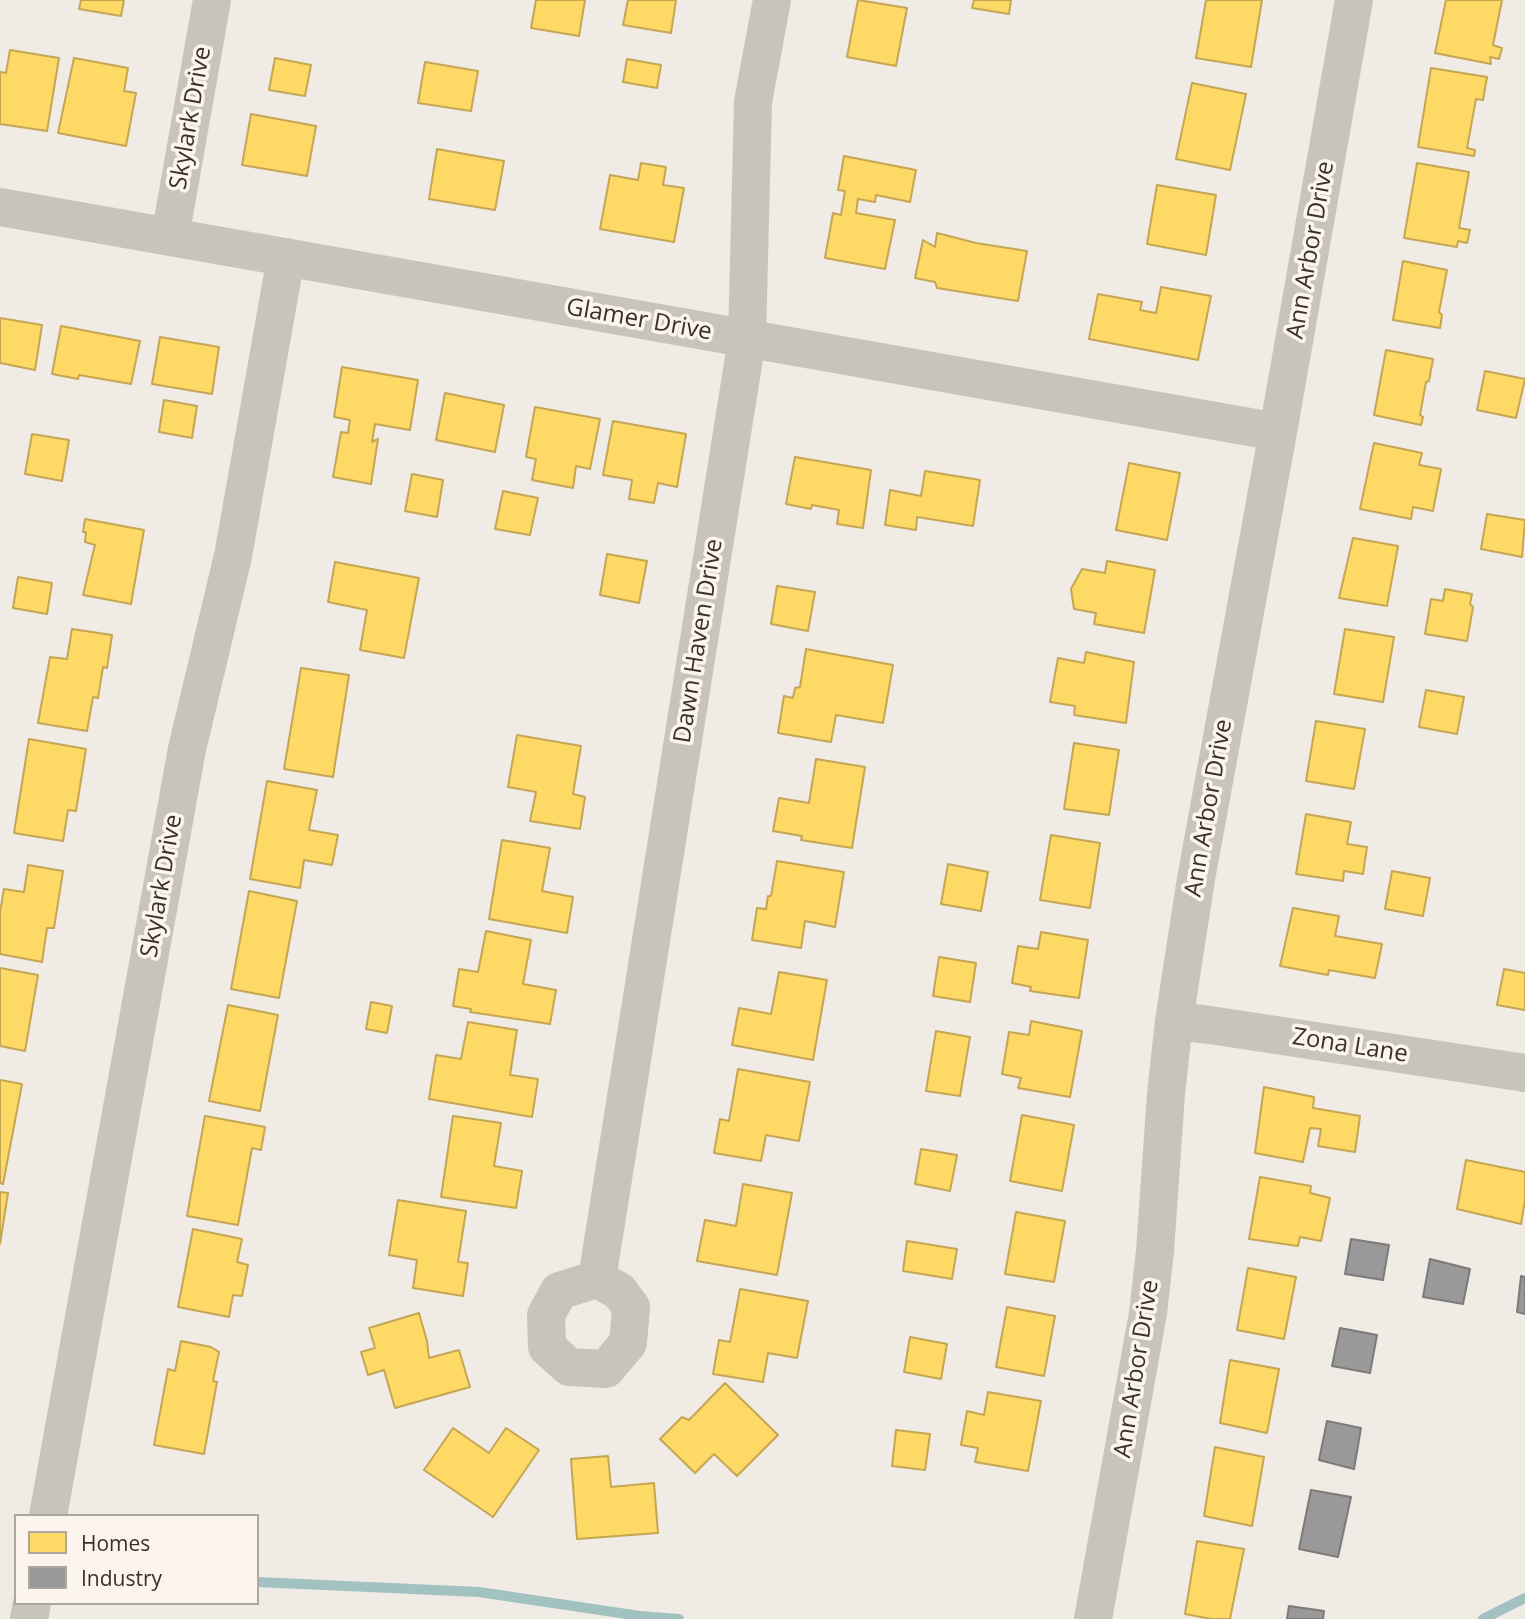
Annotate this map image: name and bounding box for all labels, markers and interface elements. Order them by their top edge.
street label: Skylark Drive [164,44,218,192]
street label: Ann Arbor Drive [1281,159,1341,341]
street label: Glamer Drive [564,293,714,347]
street label: Dawn Haven Drive [669,537,729,745]
street label: Ann Arbor Drive [1179,717,1239,899]
street label: Skylark Drive [135,812,189,960]
street label: Zona Lane [1290,1023,1410,1069]
street label: Ann Arbor Drive [1109,1278,1165,1460]
legend [14,1514,259,1605]
text: Homes [81,1529,150,1557]
text: Industry [81,1564,162,1592]

